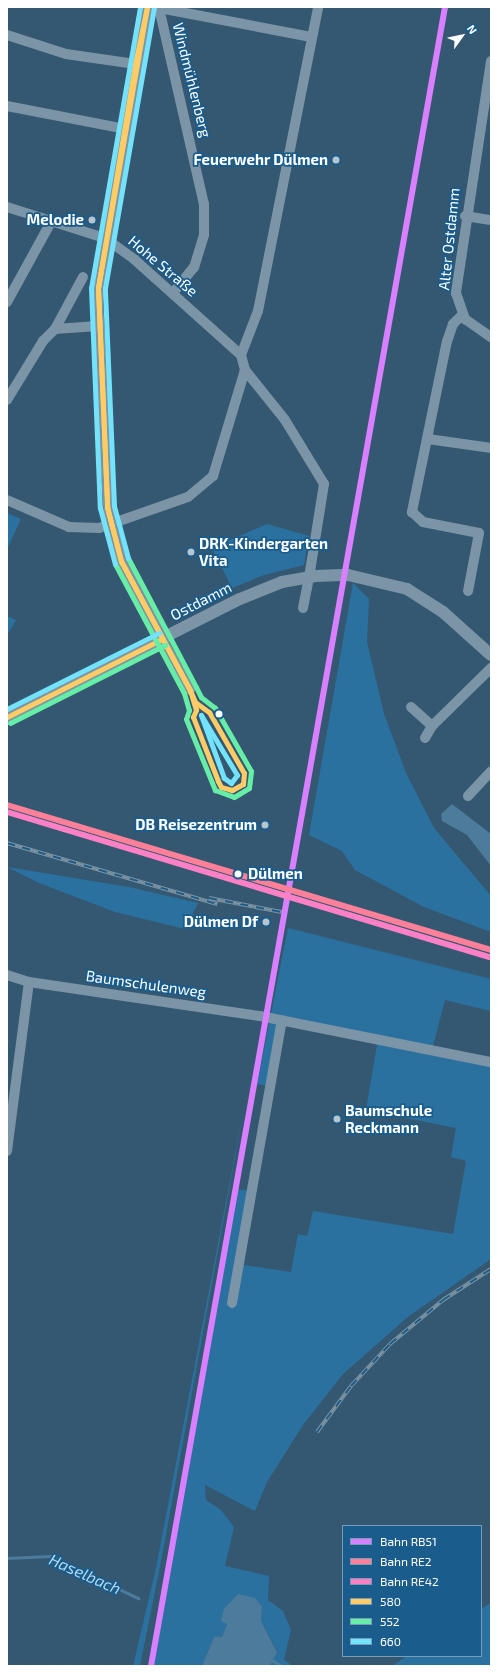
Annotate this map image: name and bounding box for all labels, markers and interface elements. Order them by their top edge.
north arrow [442,16,482,56]
street label: Windmühlenberg [169,21,215,139]
text: N [465,22,480,36]
place label: Feuerwehr Dülmen [193,151,328,169]
marker: Feuerwehr Dülmen [331,155,341,165]
street label: Alter Ostdamm [435,187,463,291]
place label: Melodie [26,211,84,229]
marker: Melodie [87,215,97,225]
street label: Hohe Straße [125,232,201,300]
place label: DRK-Kindergarten Vita [199,534,328,569]
marker: DRK-Kindergarten Vita [186,547,196,557]
street label: Ostdamm [167,578,235,624]
unlabelled marker [214,709,224,719]
place label: DB Reisezentrum [135,816,257,834]
marker: DB Reisezentrum [260,820,270,830]
place label: Dülmen [248,865,303,883]
marker: Dülmen [231,867,245,881]
place label: Dülmen Df [184,913,258,931]
marker: Dülmen Df [261,917,271,927]
street label: Baumschulenweg [85,967,207,1001]
place label: Baumschule Reckmann [345,1101,432,1136]
marker: Baumschule Reckmann [332,1114,342,1124]
legend [342,1525,482,1657]
text: Bahn RB51 [380,1534,437,1548]
water label: Haselbach [46,1550,124,1598]
text: Bahn RE2 [380,1554,432,1568]
text: Bahn RE42 [380,1574,439,1588]
text: 580 [380,1594,401,1608]
text: 552 [380,1614,400,1628]
text: 660 [380,1634,401,1648]

